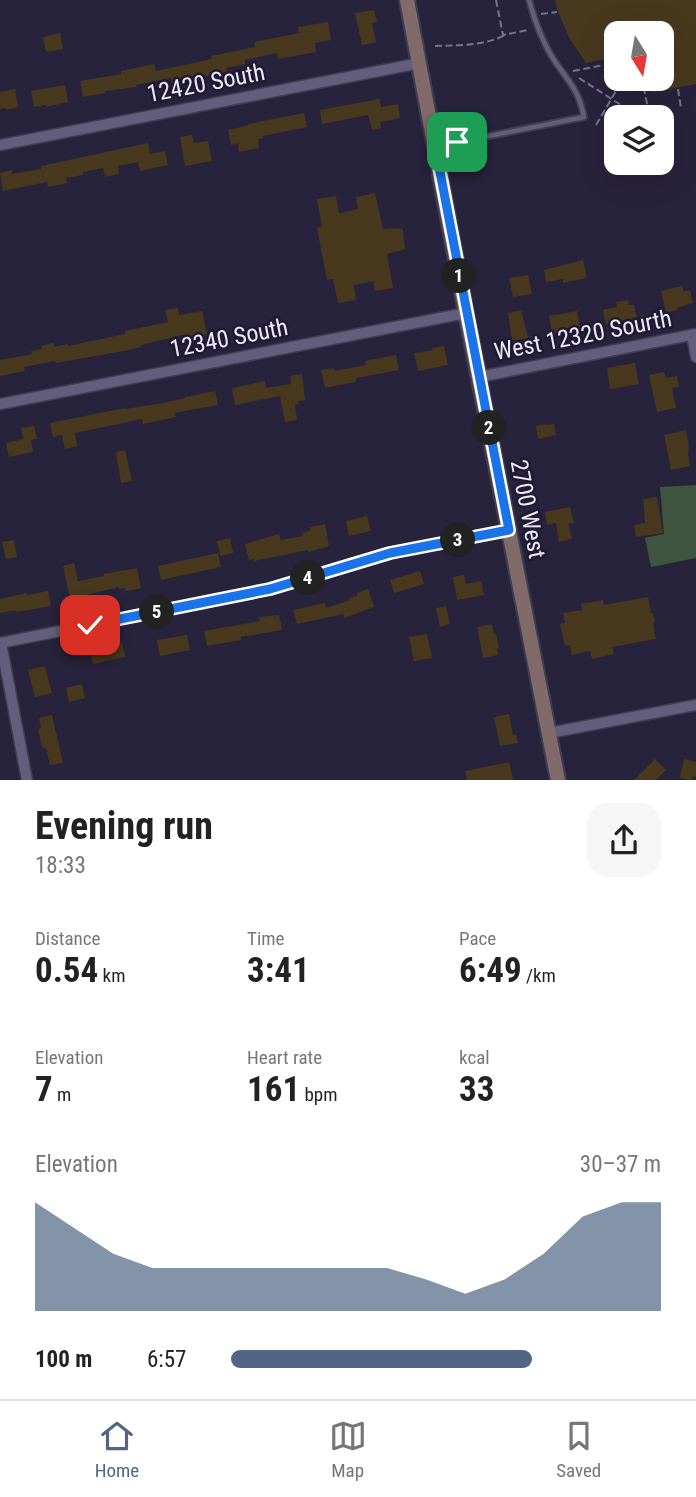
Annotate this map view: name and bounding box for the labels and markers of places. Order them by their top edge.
pin [427,112,487,172]
pin: 1 [442,258,476,294]
pin: 2 [472,410,506,446]
pin: 3 [440,522,476,558]
pin: 4 [290,560,326,596]
pin: 5 [140,594,174,630]
pin [60,595,120,655]

